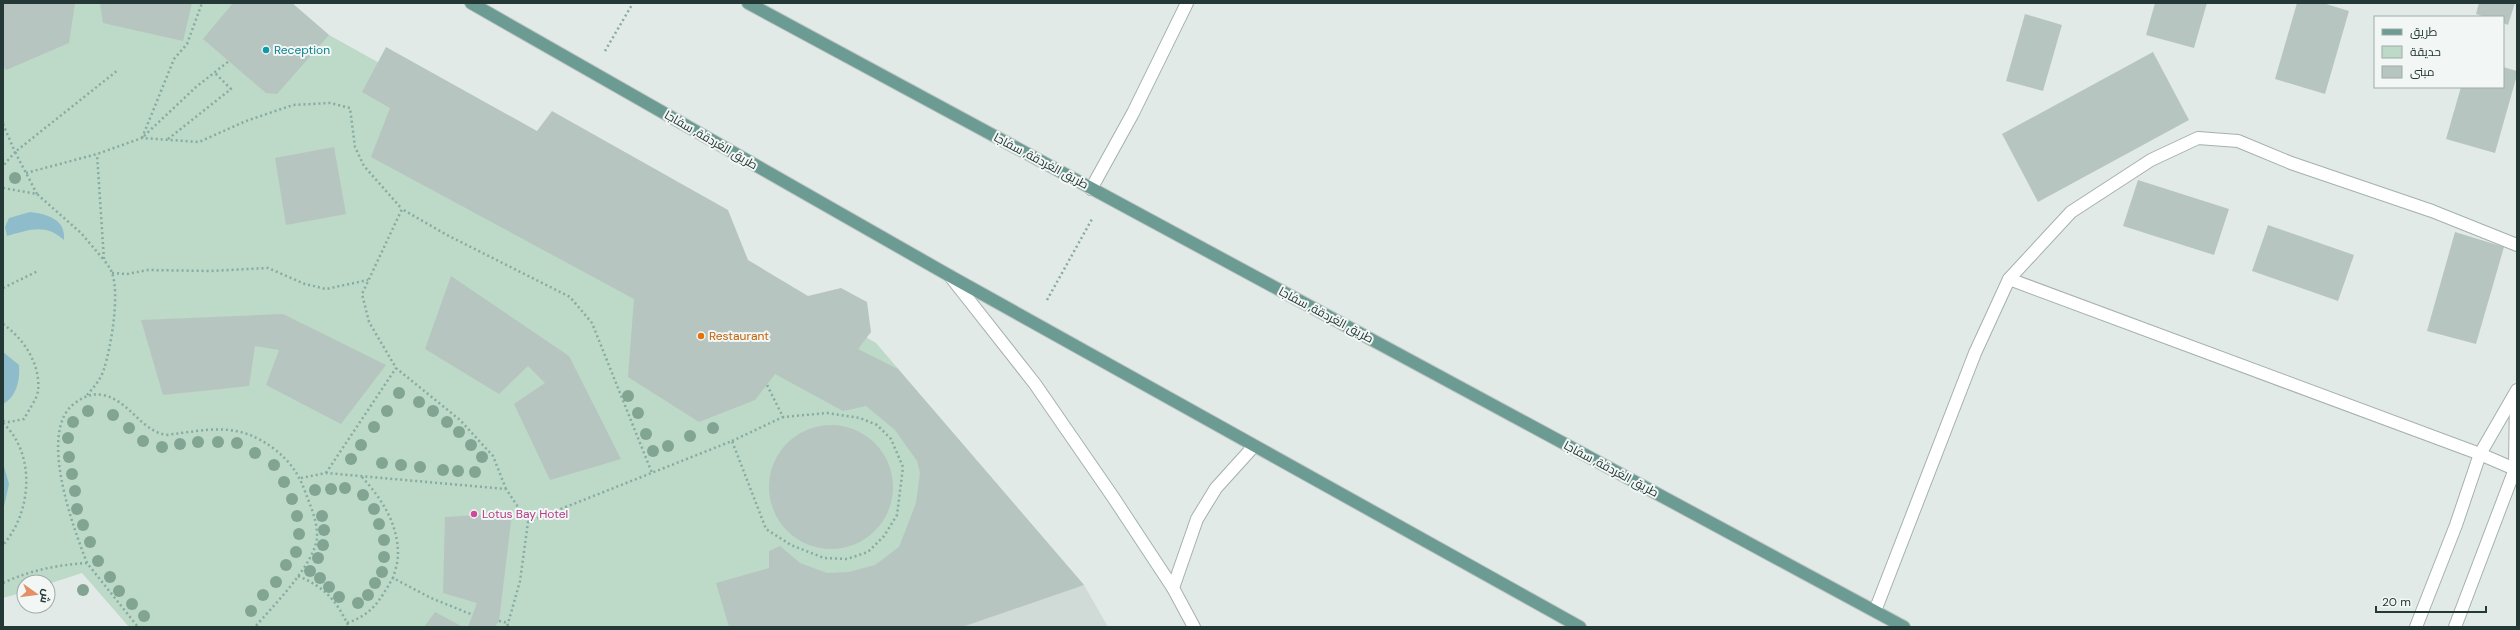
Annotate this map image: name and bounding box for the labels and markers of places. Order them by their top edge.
place label: Reception [274,42,330,58]
marker: Reception [261,45,271,55]
place label: Restaurant [709,328,769,344]
marker: Restaurant [696,331,706,341]
place label: Lotus Bay Hotel [482,506,568,522]
marker: Lotus Bay Hotel [469,509,479,519]

